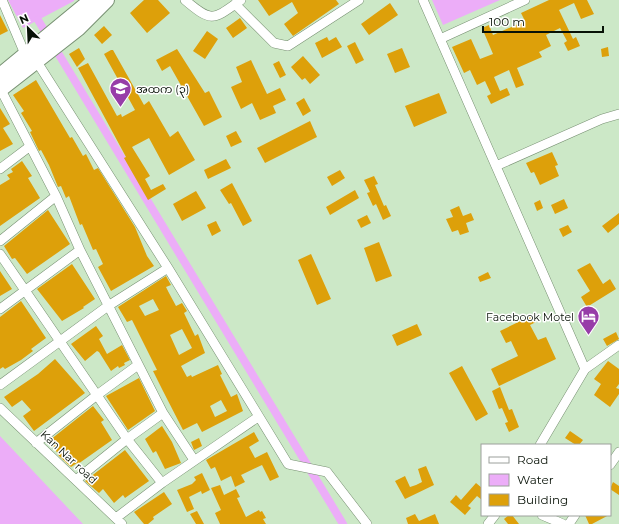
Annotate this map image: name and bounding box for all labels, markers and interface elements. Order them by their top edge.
north arrow [8,8,48,48]
scale bar [483,8,603,34]
text: N [17,11,31,27]
text: 100 m [489,14,525,29]
school or university icon: အထက (၃) [108,76,134,109]
place label: အထက (၃) [136,82,189,98]
hotel icon: Facebook Motel [576,304,602,337]
place label: Facebook Motel [486,310,574,324]
street label: Kan Nar road [38,427,100,487]
legend [481,444,611,516]
text: Road [517,452,548,467]
text: Water [517,472,554,487]
text: Building [517,492,568,507]

